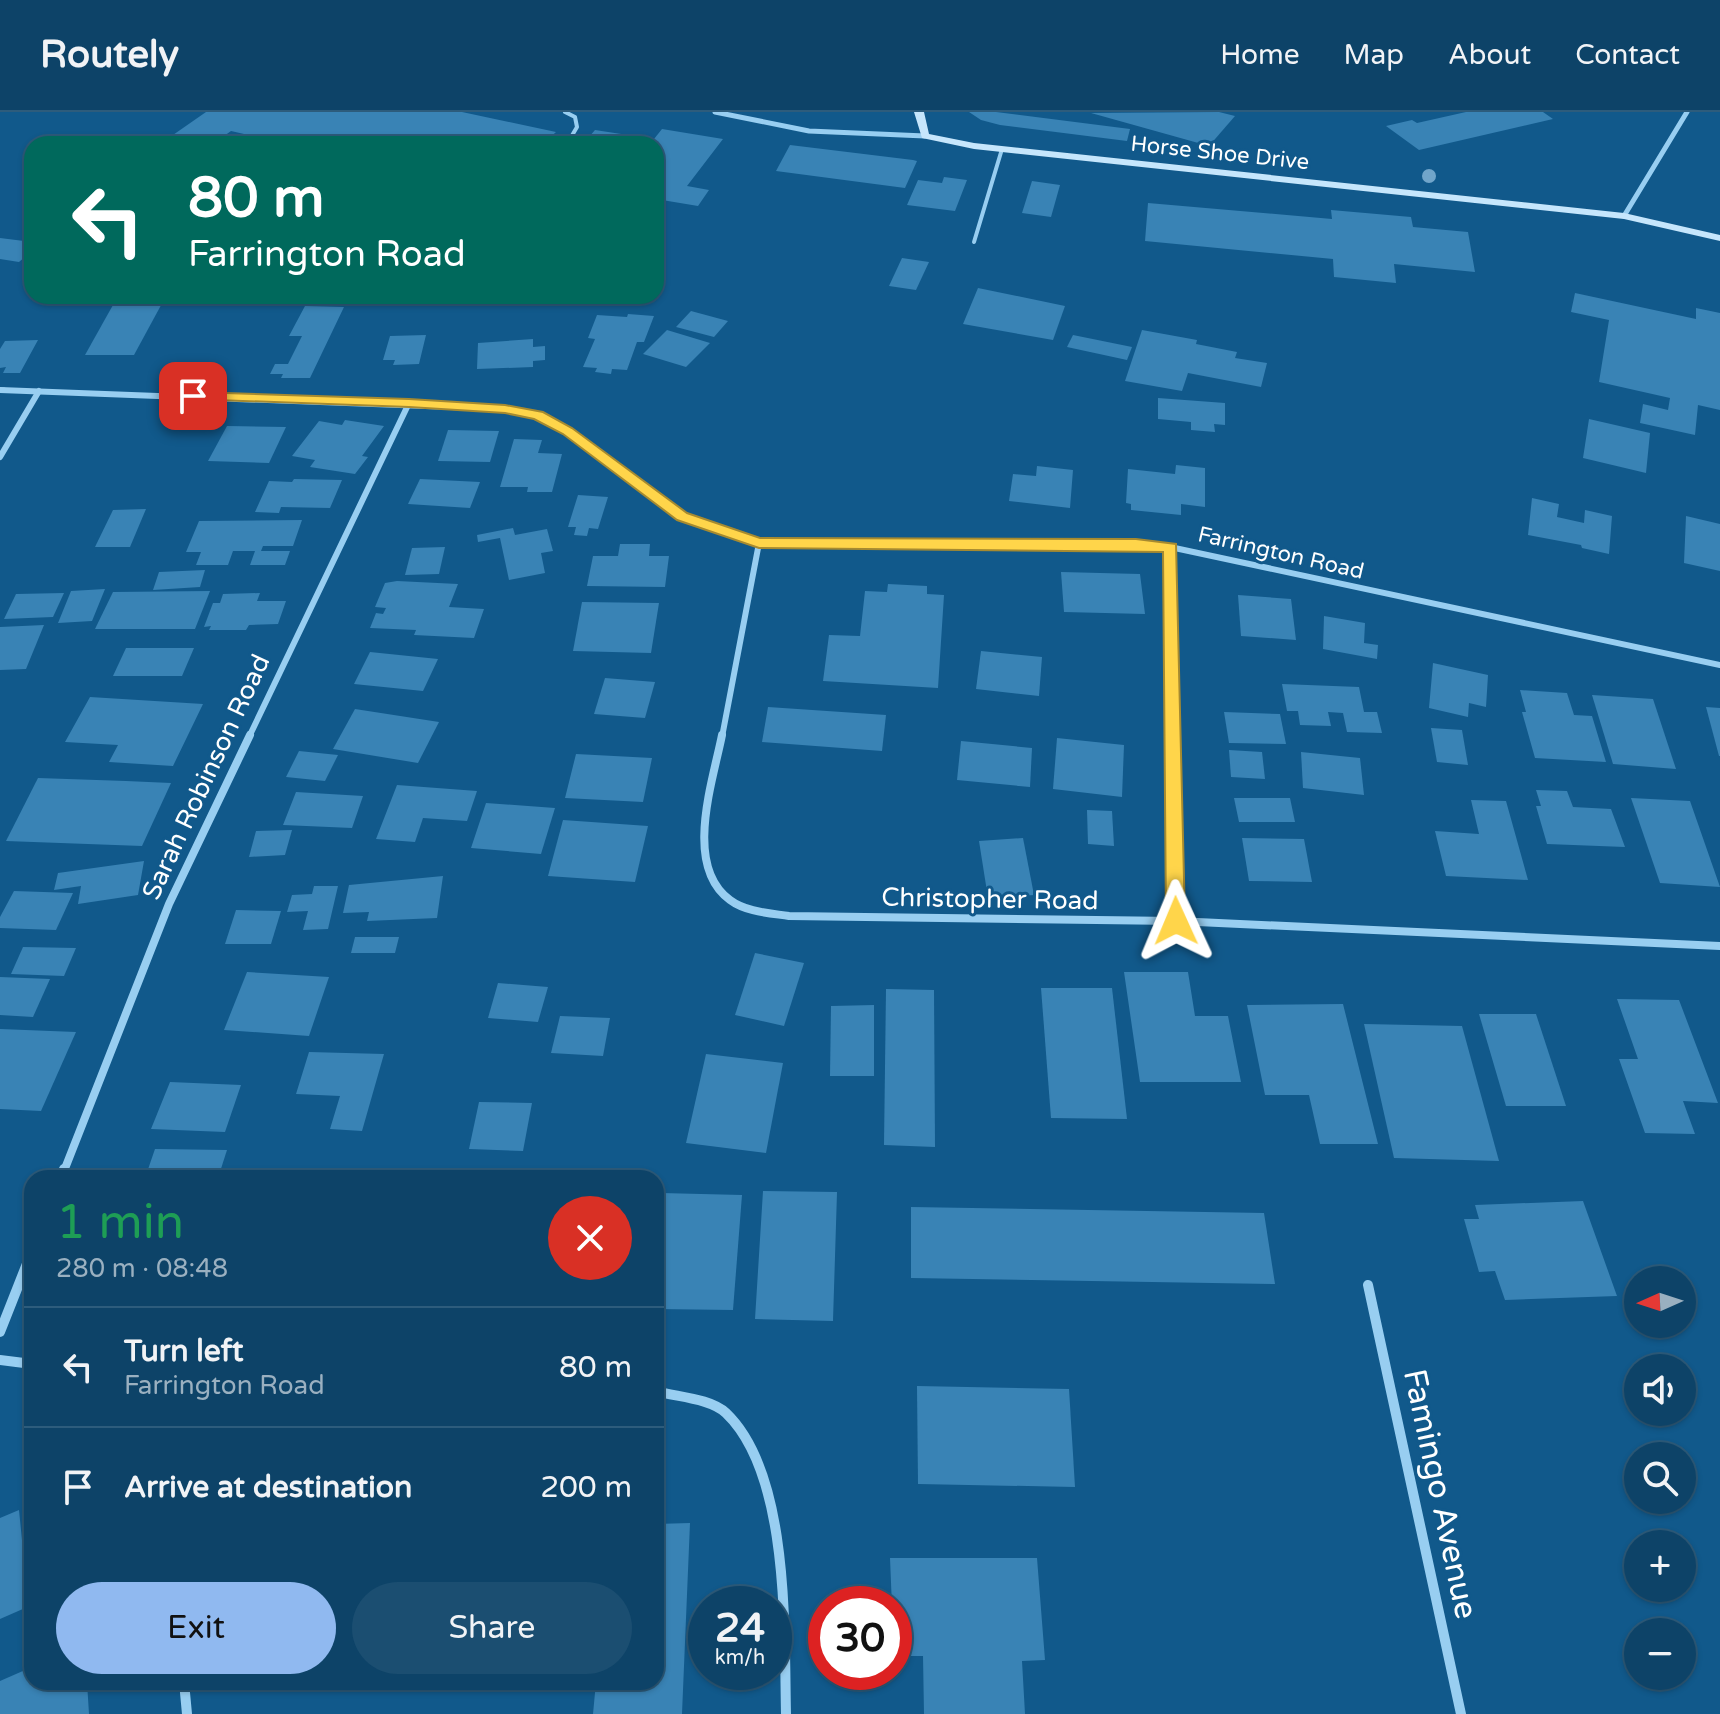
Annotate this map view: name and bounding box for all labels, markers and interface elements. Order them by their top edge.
text: Routely [40,32,179,78]
text: Home [1220,38,1300,72]
text: Map [1344,38,1404,72]
text: About [1448,38,1531,72]
text: Contact [1575,38,1680,72]
street label: Horse Shoe Drive [1129,131,1311,175]
text: 80 m [188,165,324,232]
icon: left [56,168,160,272]
text: Farrington Road [188,233,466,276]
pin [159,362,227,430]
icon: arrive [171,374,215,418]
street label: Farrington Road [1195,521,1367,585]
street label: Sarah Robinson Road [136,649,276,905]
position arrow [1134,879,1218,963]
street label: Christopher Road [881,882,1099,916]
text: 1 min [56,1194,184,1252]
button: close [548,1196,632,1280]
text: 280 m · 08:48 [56,1253,228,1284]
north arrow [1624,1266,1696,1338]
map controls [1624,1266,1696,1690]
text: Turn left [124,1333,243,1370]
icon: left [56,1345,100,1389]
text: 80 m [559,1349,632,1386]
button: sound [1624,1354,1696,1426]
street label: Famingo Avenue [1395,1366,1485,1622]
text: Farrington Road [124,1370,325,1401]
button: search [1624,1442,1696,1514]
icon: arrive [56,1465,100,1509]
text: Arrive at destination [124,1469,412,1506]
text: 200 m [540,1469,632,1506]
button: + [1624,1530,1696,1602]
button: Exit [56,1582,336,1674]
button: Share [352,1582,632,1674]
speed limit sign: 30 [808,1586,912,1690]
text: 24 [715,1604,765,1652]
button: − [1624,1618,1696,1690]
text: km/h [715,1646,765,1670]

